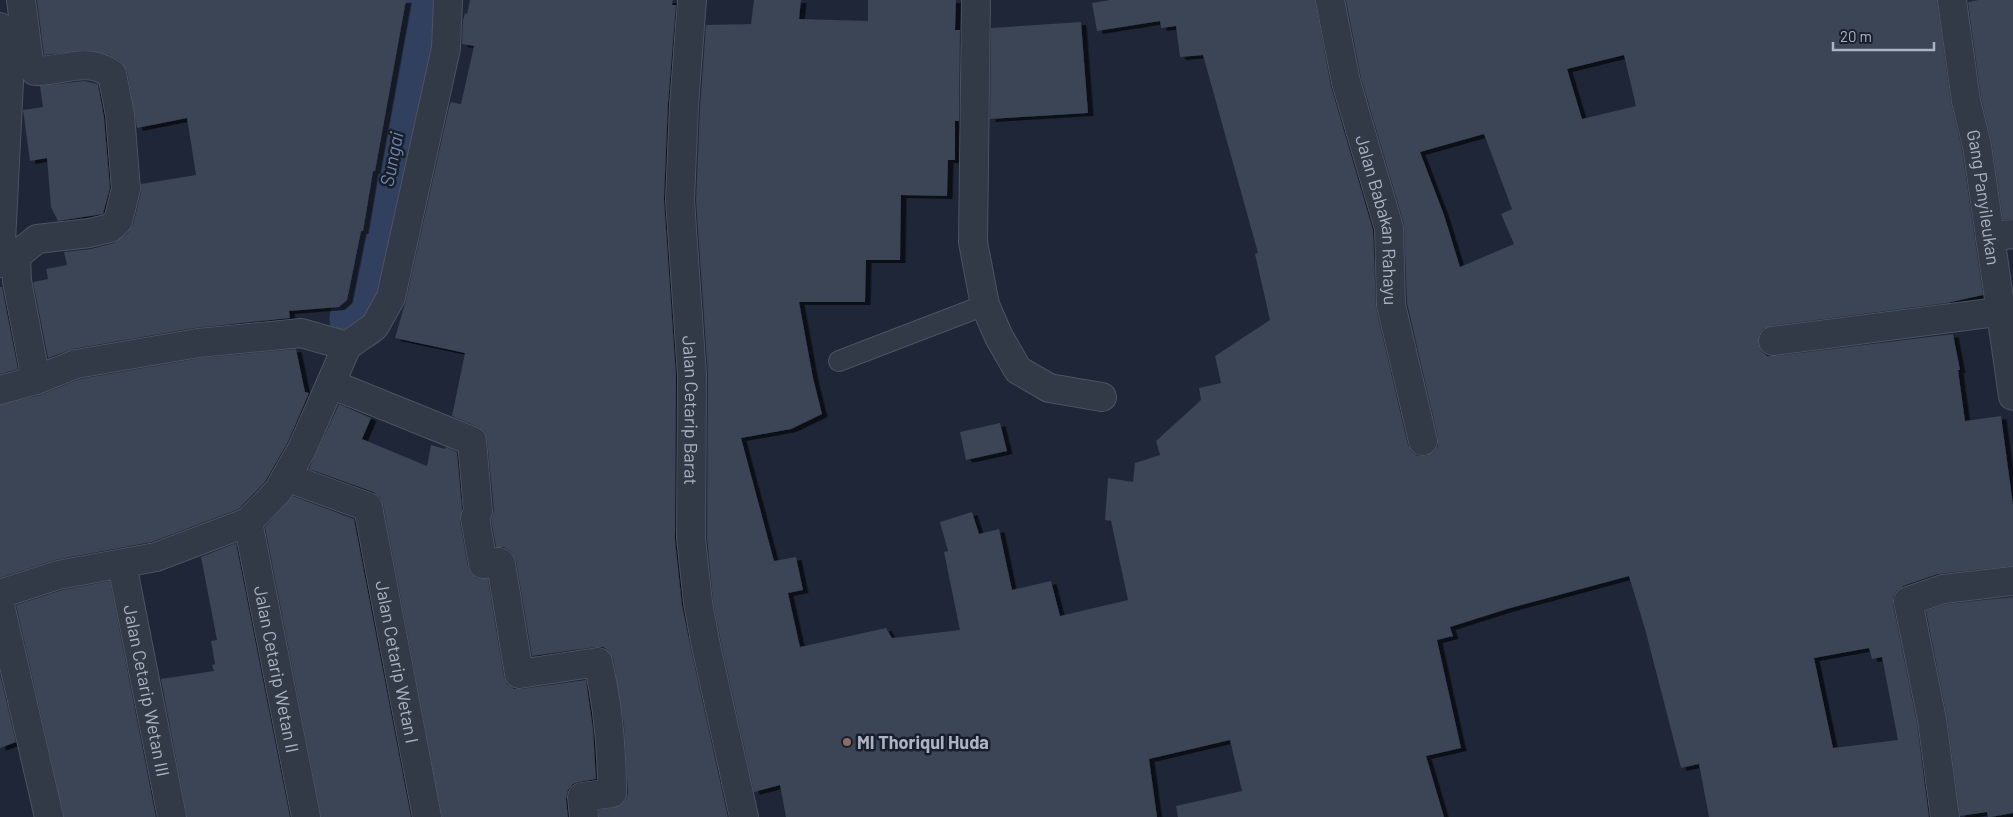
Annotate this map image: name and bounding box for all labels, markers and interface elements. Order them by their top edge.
scale bar [1833,20,1934,52]
text: 20 m [1840,27,1872,45]
street label: Gang Panyileukan [1962,127,2005,266]
water label: Sungai [374,129,408,188]
street label: Jalan Babakan Rahayu [1351,132,1402,306]
street label: Jalan Cetarip Barat [678,335,703,485]
street label: Jalan Cetarip Wetan I [371,579,424,745]
street label: Jalan Cetarip Wetan II [250,584,304,755]
street label: Jalan Cetarip Wetan III [119,603,175,778]
place label: MI Thoriqul Huda [857,731,989,753]
marker: MI Thoriqul Huda [841,736,853,748]

